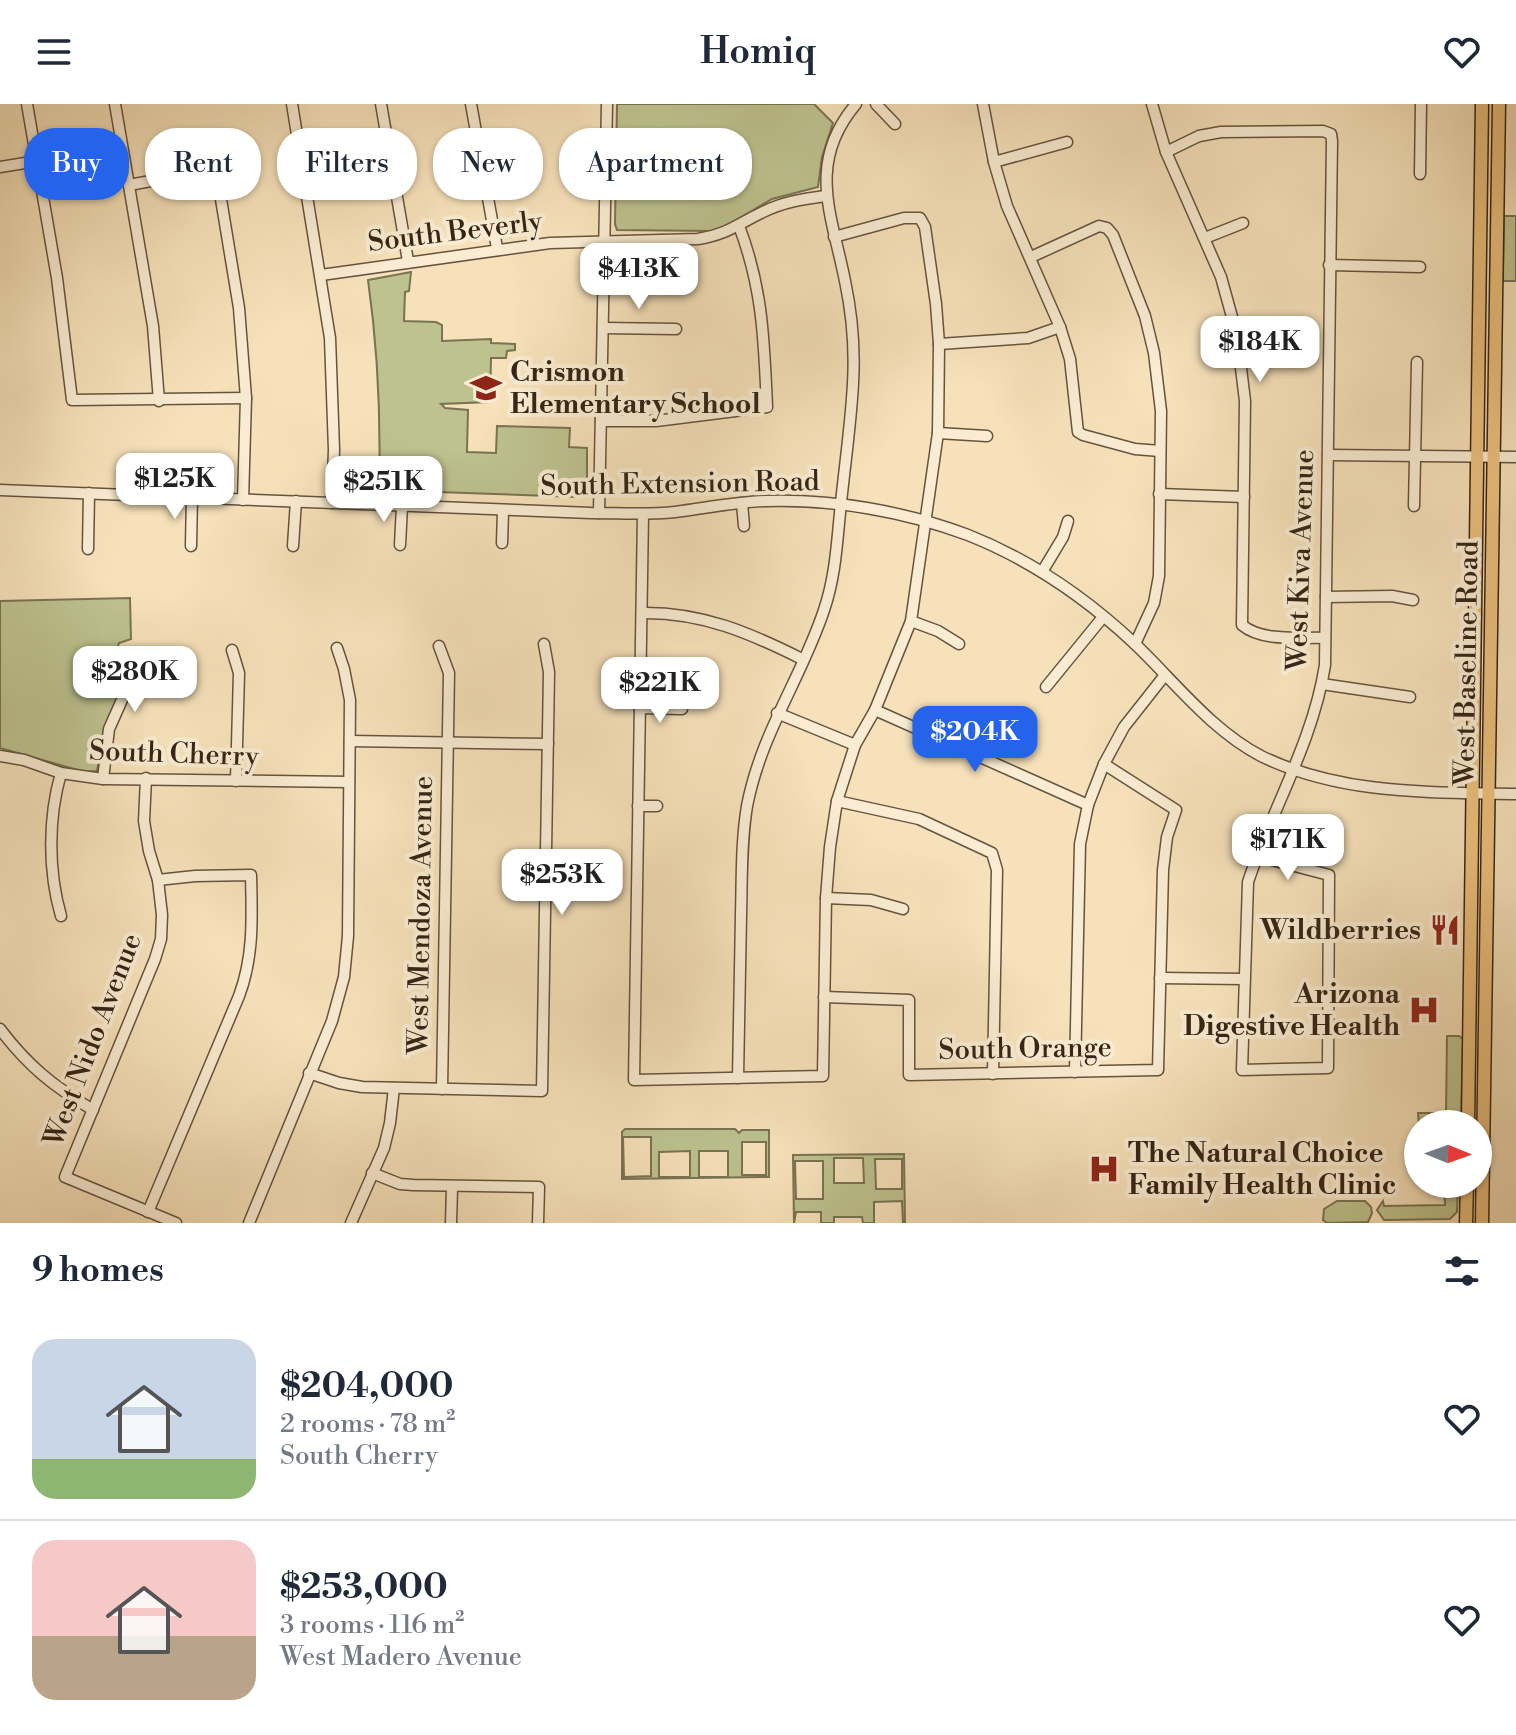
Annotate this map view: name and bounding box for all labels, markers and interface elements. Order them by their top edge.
icon: menu [32,30,76,74]
text: Homiq [700,30,816,75]
icon: heart [1440,30,1484,74]
chip: Buy [24,128,129,200]
chip: Rent [145,128,261,200]
chip: Filters [277,128,417,200]
chip: New [433,128,543,200]
chip: Apartment [559,128,752,200]
street label: South Beverly [366,204,545,260]
pin: $413K [583,243,695,311]
text: $413K [598,253,680,285]
pin: $184K [1204,316,1316,384]
text: $184K [1219,326,1302,358]
place label: Crismon Elementary School [510,355,761,422]
school or university icon: Crismon Elementary School [469,371,503,405]
street label: West Kiva Avenue [1280,449,1322,672]
pin: $125K [119,453,231,521]
pin: $251K [328,456,440,524]
text: $125K [134,463,216,495]
street label: South Extension Road [540,464,820,504]
text: $251K [343,466,425,498]
street label: West Baseline Road [1447,540,1487,787]
pin: $280K [79,646,191,714]
text: $280K [91,656,179,688]
pin: $221K [604,657,716,725]
text: $221K [619,667,701,699]
pin: $204K [919,706,1031,774]
text: $204K [930,716,1020,748]
street label: South Cherry [88,734,260,774]
street label: West Mendoza Avenue [401,775,441,1056]
pin: $171K [1232,814,1344,882]
text: $171K [1250,824,1326,856]
pin: $253K [506,849,618,917]
text: $253K [520,859,604,891]
place label: Wildberries [1259,913,1421,948]
restaurant icon: Wildberries [1428,913,1462,947]
street label: West Nido Avenue [36,928,150,1153]
place label: Arizona Digestive Health [1183,977,1401,1044]
hospital icon: Arizona Digestive Health [1407,993,1441,1027]
street label: South Orange [938,1030,1112,1068]
north arrow [1404,1110,1492,1198]
map controls [1404,1110,1492,1198]
place label: The Natural Choice Family Health Clinic [1128,1136,1396,1203]
hospital icon: The Natural Choice Family Health Clinic [1087,1152,1121,1186]
icon: filters [1440,1249,1484,1293]
text: 9 homes [32,1250,164,1292]
text: $204,000 [280,1366,454,1408]
icon: home [96,1371,192,1467]
icon: heart [1440,1397,1484,1441]
text: 2 rooms · 78 m² [280,1408,455,1440]
text: South Cherry [280,1440,438,1472]
text: $253,000 [280,1567,448,1609]
icon: home [96,1572,192,1668]
icon: heart [1440,1598,1484,1642]
text: 3 rooms · 116 m² [280,1609,464,1641]
text: West Madero Avenue [280,1641,522,1673]

